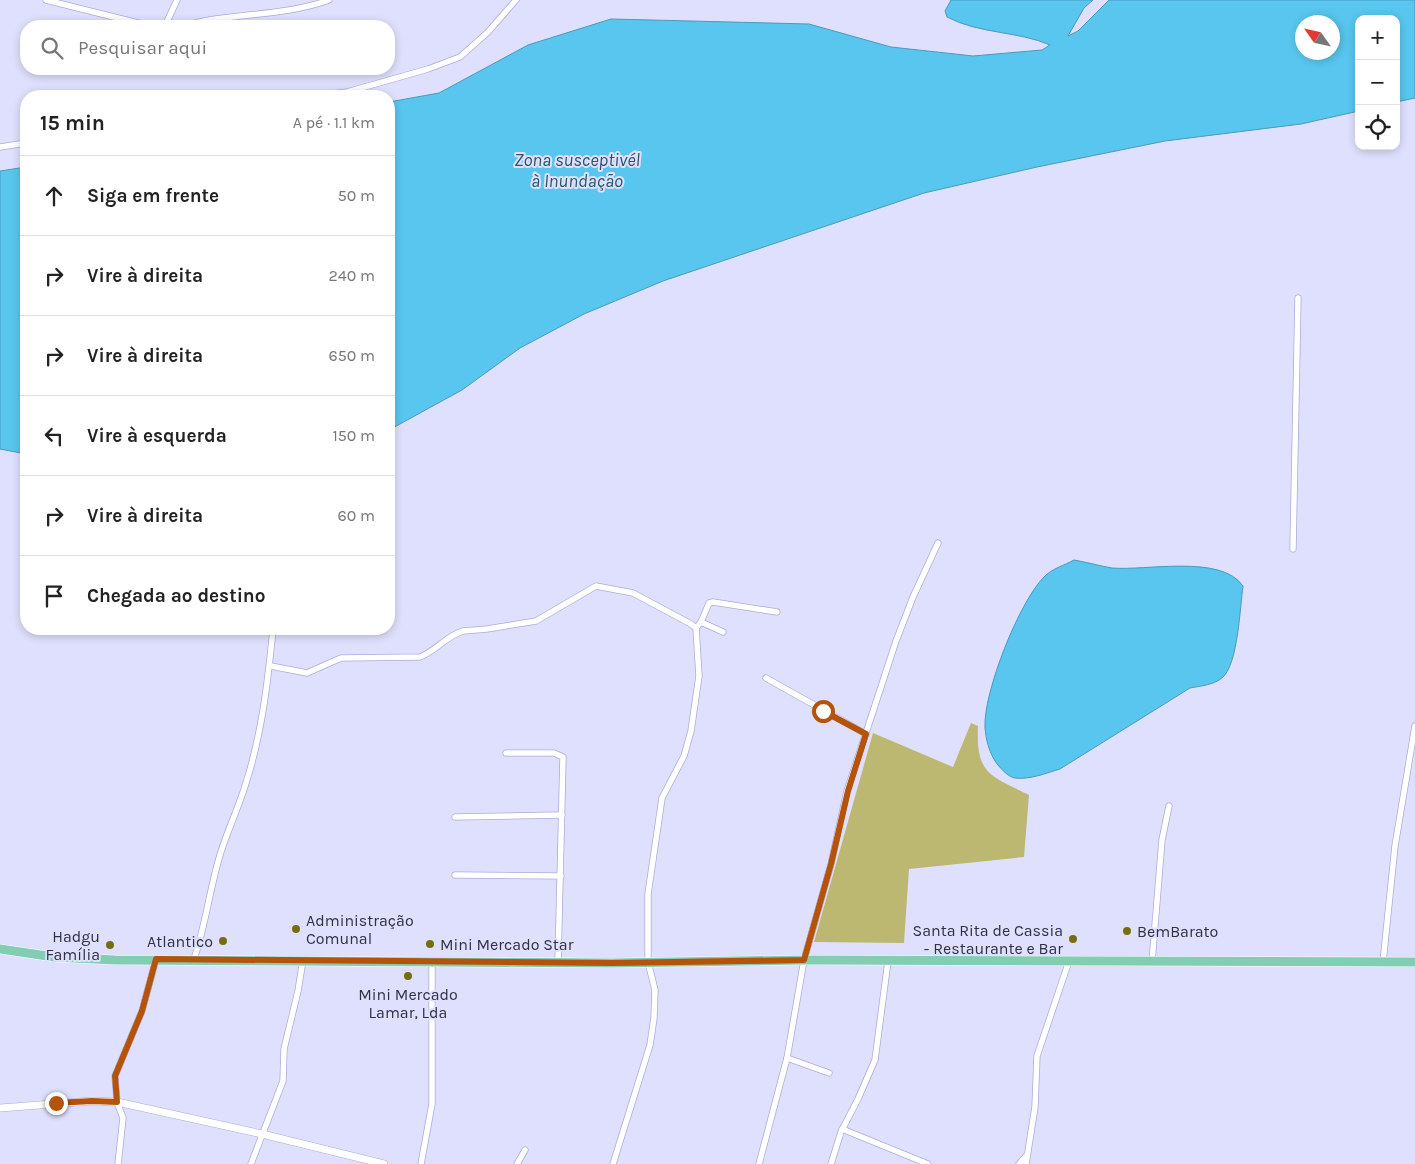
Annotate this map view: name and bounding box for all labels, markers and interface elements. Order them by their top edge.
north arrow [1295,15,1340,60]
map controls [1355,15,1400,150]
button: + [1355,15,1400,60]
search box [20,20,395,75]
icon: search [38,34,66,62]
text: Pesquisar aqui [78,37,207,59]
button: − [1355,60,1400,105]
button: locate [1355,105,1400,150]
text: 15 min [40,111,105,135]
text: A pé · 1.1 km [293,113,375,132]
water label: Zona susceptivél à Inundação [514,149,641,192]
icon: ahead [40,182,68,210]
text: Siga em frente [87,185,219,207]
text: 50 m [338,186,375,205]
icon: right [40,262,68,290]
text: Vire à direita [87,265,203,287]
text: 240 m [329,266,375,285]
icon: right [40,342,68,370]
text: Vire à direita [87,345,203,367]
text: 650 m [329,346,375,365]
icon: left [40,422,68,450]
text: Vire à esquerda [87,425,227,447]
text: 150 m [332,426,375,445]
icon: right [40,502,68,530]
text: Vire à direita [87,505,203,527]
text: 60 m [338,506,375,525]
icon: arrive [40,582,68,610]
text: Chegada ao destino [87,585,265,607]
route start [812,700,835,723]
place label: Administração Comunal [306,911,414,948]
place label: Santa Rita de Cassia - Restaurante e Bar [913,921,1063,958]
place label: BemBarato [1137,922,1218,941]
marker: Administração Comunal [290,923,302,935]
marker: BemBarato [1121,925,1133,937]
place label: Hadgu Família [45,927,100,964]
place label: Atlantico [147,932,213,951]
marker: Santa Rita de Cassia - Restaurante e Bar [1067,933,1079,945]
marker: Atlantico [217,935,229,947]
place label: Mini Mercado Star [440,935,574,954]
marker: Mini Mercado Star [424,938,436,950]
marker: Hadgu Família [104,939,116,951]
marker: Mini Mercado Lamar, Lda [402,970,414,982]
place label: Mini Mercado Lamar, Lda [358,985,458,1022]
route end [45,1092,68,1115]

